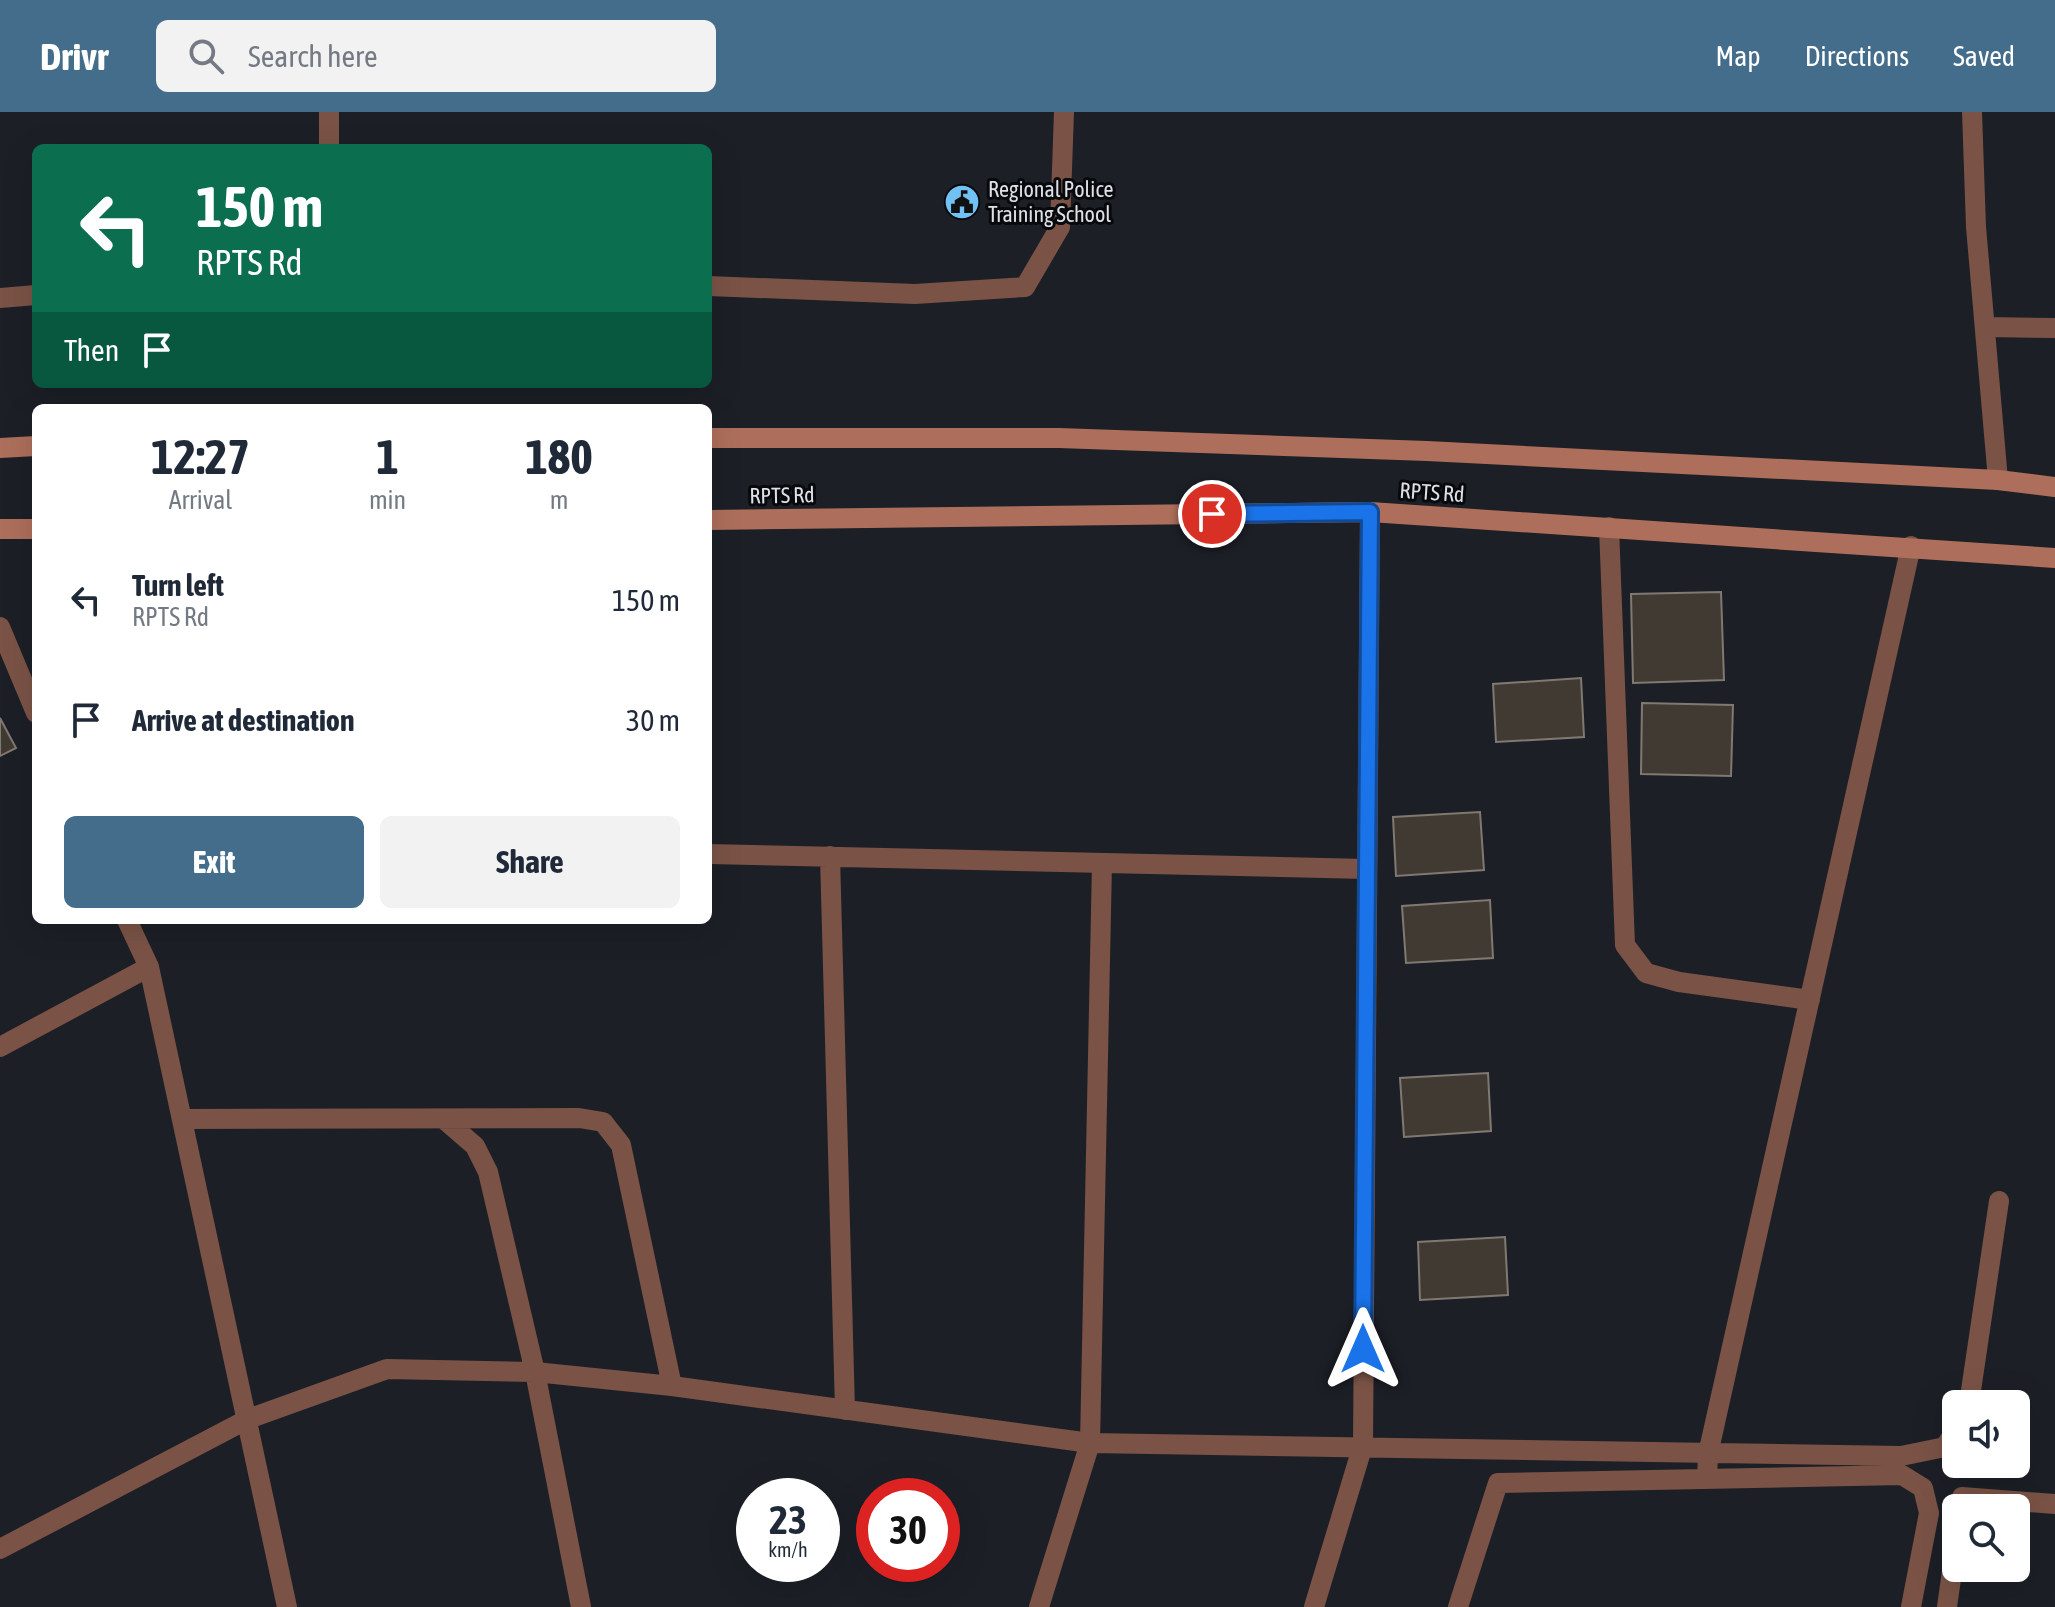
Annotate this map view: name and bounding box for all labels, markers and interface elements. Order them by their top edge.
search box [156,20,716,92]
icon: search [184,34,228,78]
text: Drivr [40,35,108,78]
text: Search here [248,39,378,73]
text: Map [1716,40,1761,72]
text: Directions [1805,40,1909,72]
text: Saved [1953,40,2015,72]
text: 150 m [196,175,323,239]
icon: left [64,176,168,280]
place label: Regional Police Training School [988,176,1114,227]
public building icon: Regional Police Training School [943,183,981,221]
text: RPTS Rd [196,241,303,283]
icon: arrive [135,328,179,372]
text: Then [64,333,119,367]
text: 12:27 [151,429,250,484]
text: 1 [376,429,399,484]
text: 180 [525,429,593,484]
street label: RPTS Rd [1399,477,1465,507]
pin [1178,480,1246,548]
street label: RPTS Rd [749,481,815,509]
text: Arrival [169,485,232,515]
text: min [369,485,406,515]
text: m [550,485,568,515]
icon: arrive [1190,492,1234,536]
text: Turn left [132,568,224,602]
icon: left [64,578,108,622]
text: 150 m [612,583,680,617]
text: RPTS Rd [132,602,209,632]
icon: arrive [64,698,108,742]
text: Arrive at destination [132,703,354,737]
text: 30 m [626,703,680,737]
button: Exit [64,816,364,908]
button: Share [380,816,680,908]
position arrow [1321,1307,1405,1391]
map controls [1942,1390,2030,1582]
button: sound [1942,1390,2030,1478]
speed limit sign: 30 [856,1478,960,1582]
button: search [1942,1494,2030,1582]
text: 23 [769,1497,807,1542]
text: km/h [768,1538,808,1561]

